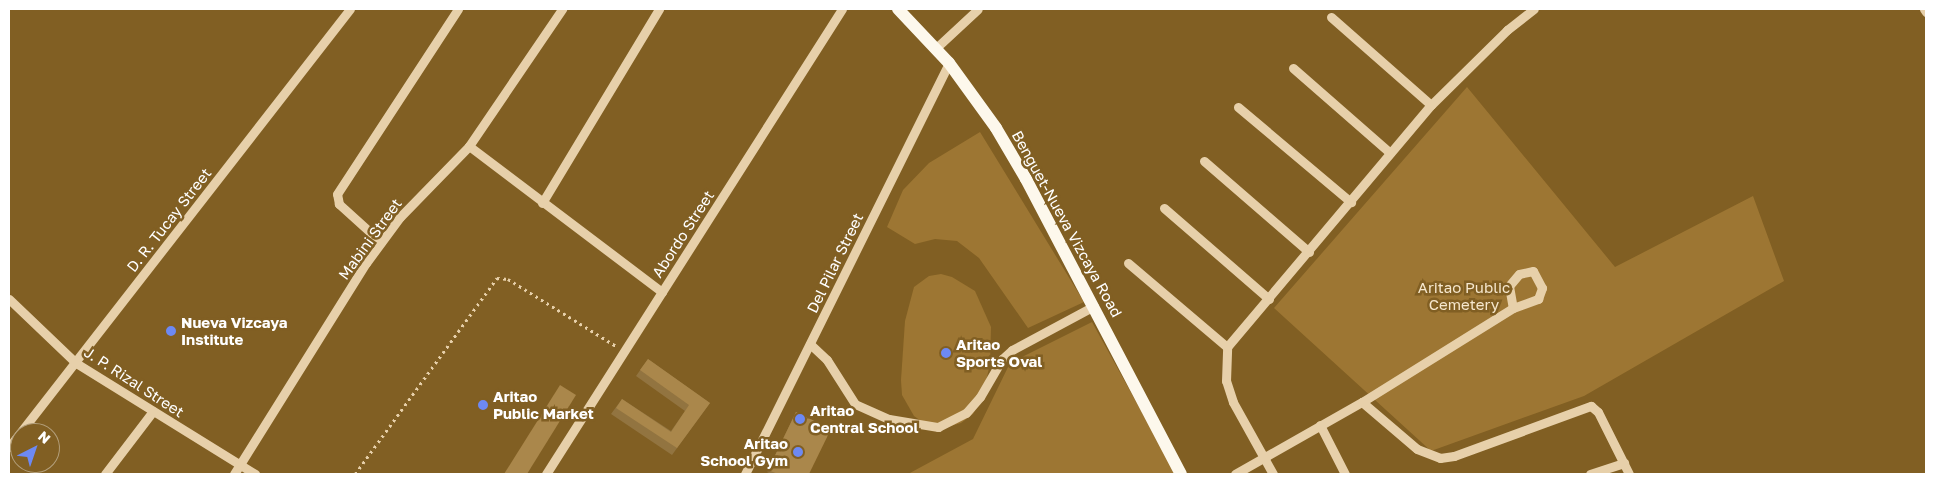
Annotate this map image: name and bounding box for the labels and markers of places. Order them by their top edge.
place label: Nueva Vizcaya Institute [181,313,287,348]
marker: Nueva Vizcaya Institute [165,325,177,337]
place label: Aritao Sports Oval [956,335,1042,370]
marker: Aritao Sports Oval [940,347,952,359]
place label: Aritao Public Market [493,387,594,422]
marker: Aritao Public Market [477,399,489,411]
place label: Aritao Central School [810,401,918,436]
marker: Aritao Central School [794,413,806,425]
place label: Aritao School Gym [700,434,788,469]
marker: Aritao School Gym [792,446,804,458]

